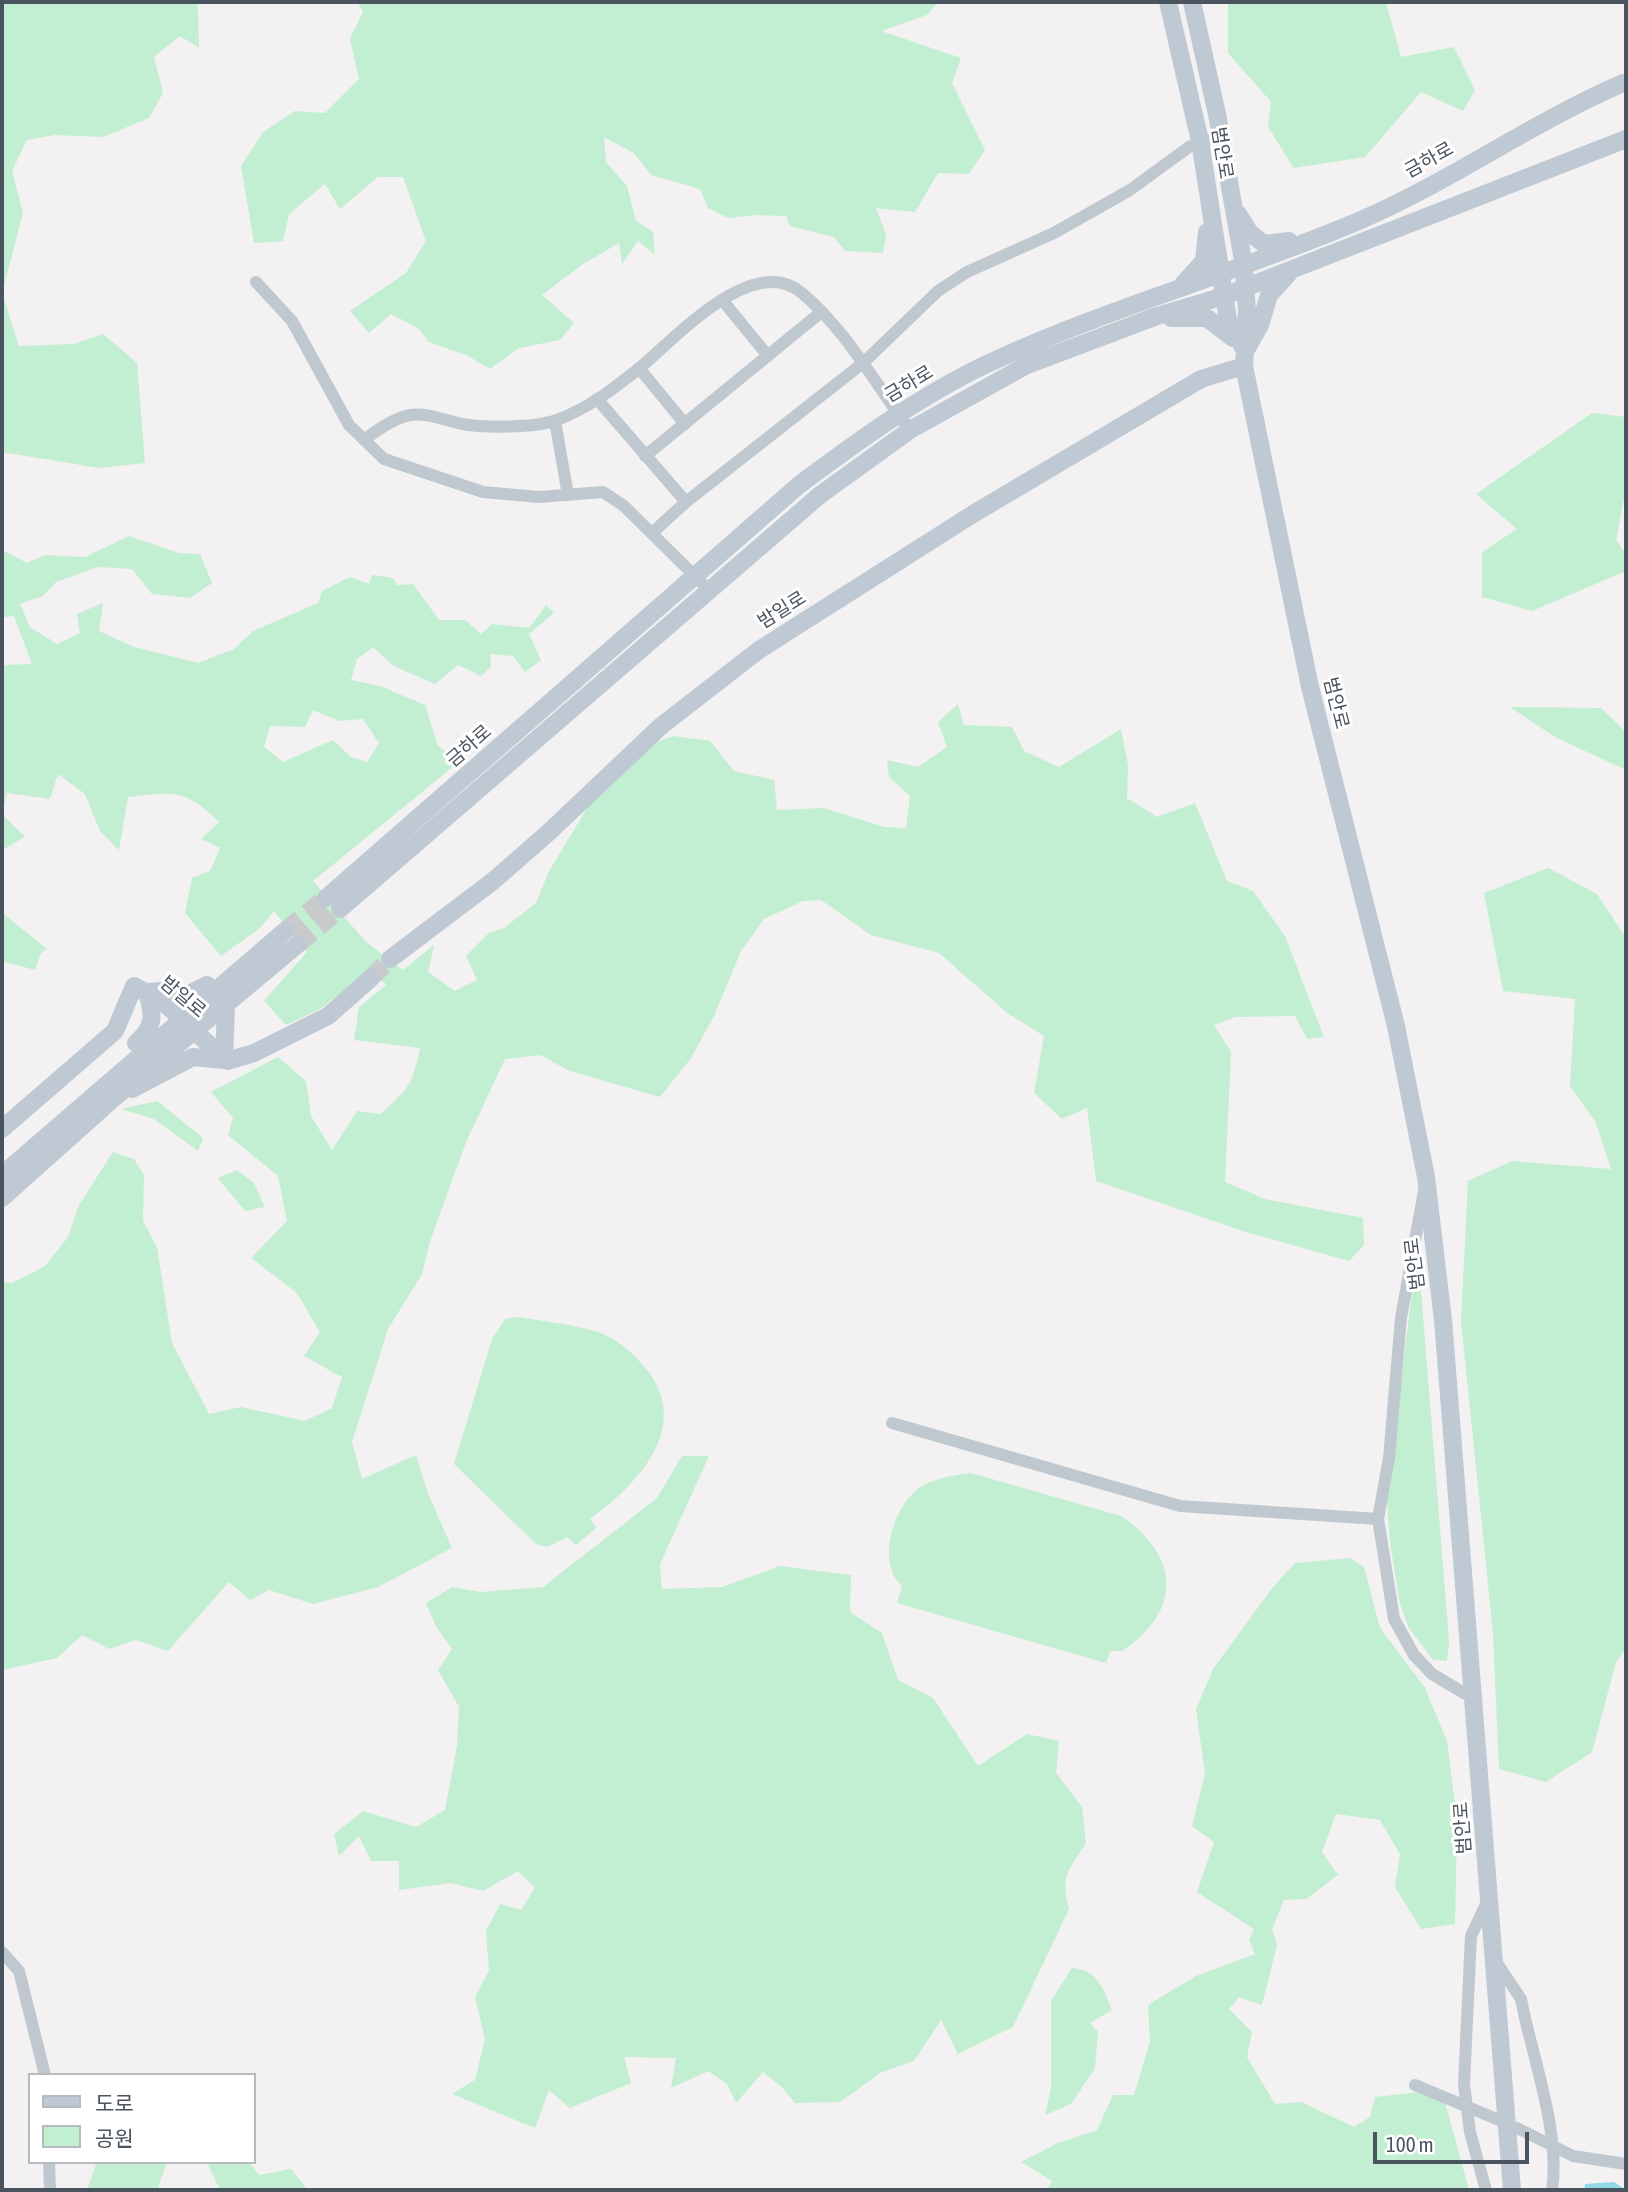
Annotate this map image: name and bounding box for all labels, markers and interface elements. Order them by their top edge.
street label: 범안로 [1207,125,1237,181]
street label: 금하로 [1401,137,1457,183]
street label: 금하로 [881,361,937,407]
street label: 밤일로 [754,586,810,634]
street label: 범안로 [1319,675,1353,731]
street label: 금하로 [442,720,496,772]
street label: 밤일로 [156,971,210,1023]
street label: 범안로 [1400,1237,1430,1291]
street label: 범안로 [1450,1801,1476,1855]
legend [28,2073,256,2164]
text: 도로 [95,2091,134,2115]
scale bar [1376,2118,1532,2162]
text: 공원 [95,2126,134,2150]
text: 100 m [1386,2132,1434,2156]

